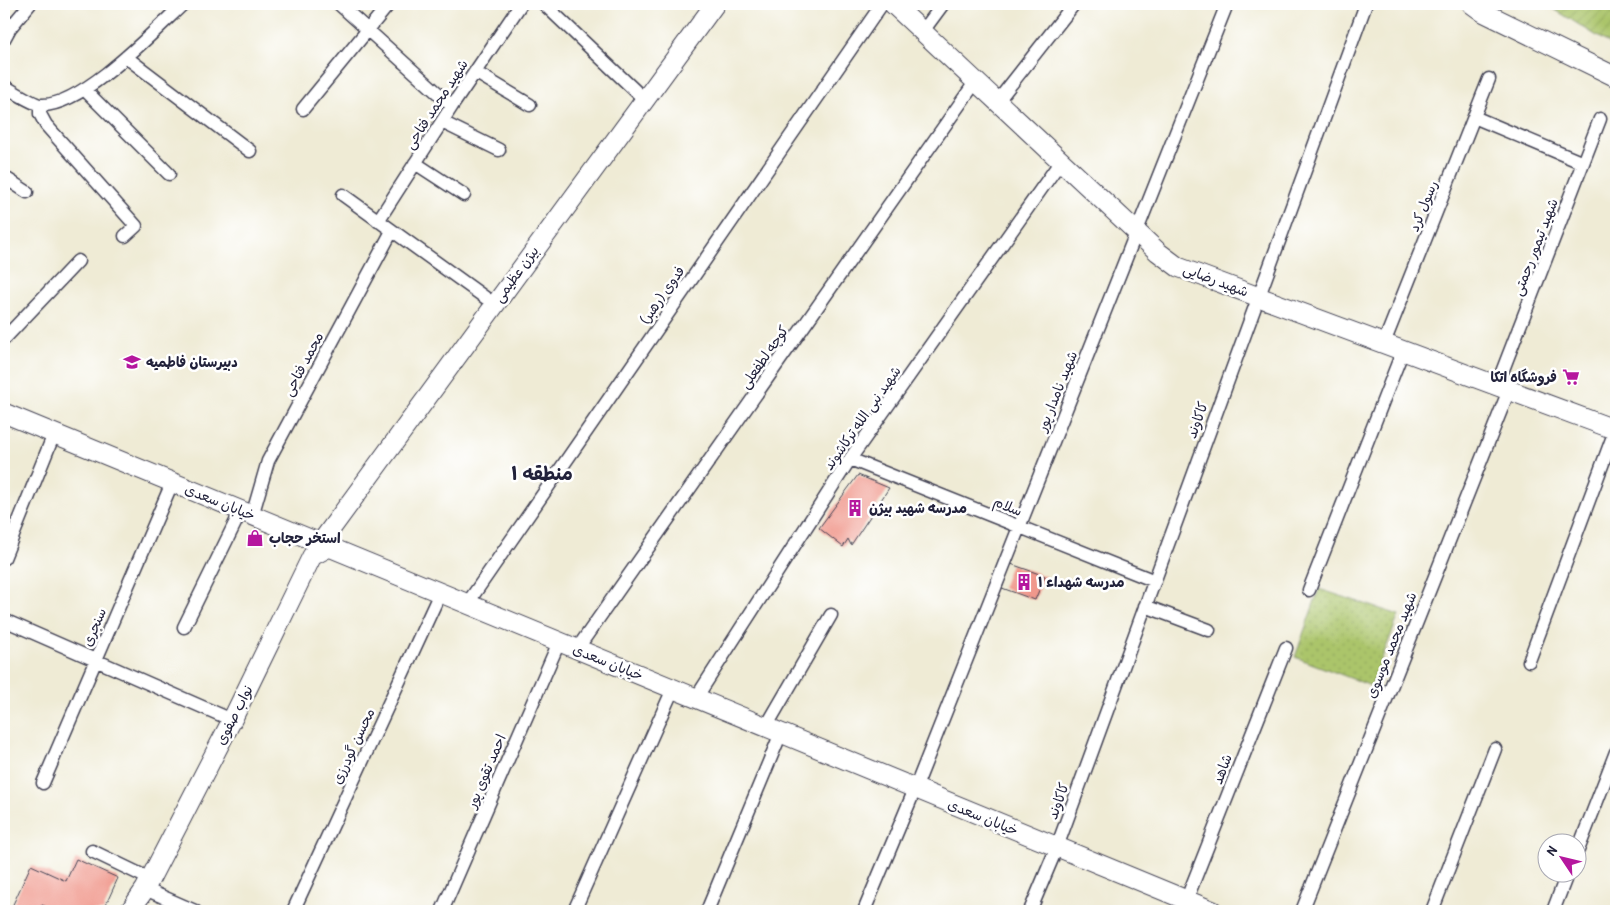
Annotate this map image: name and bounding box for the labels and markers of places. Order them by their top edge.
school or university icon: دبیرستان فاطمیه [122,352,142,372]
place label: دبیرستان فاطمیه [146,352,238,371]
place label: فروشگاه اتکا [1490,367,1557,386]
supermarket icon: فروشگاه اتکا [1561,367,1581,387]
building icon: مدرسه شهید بیژن [845,498,865,518]
place label: مدرسه شهید بیژن [869,498,967,517]
shop icon: استخر حجاب [245,528,265,548]
place label: استخر حجاب [269,528,341,547]
building icon: مدرسه شهداء ۱ [1014,572,1034,592]
place label: مدرسه شهداء ۱ [1038,572,1125,591]

